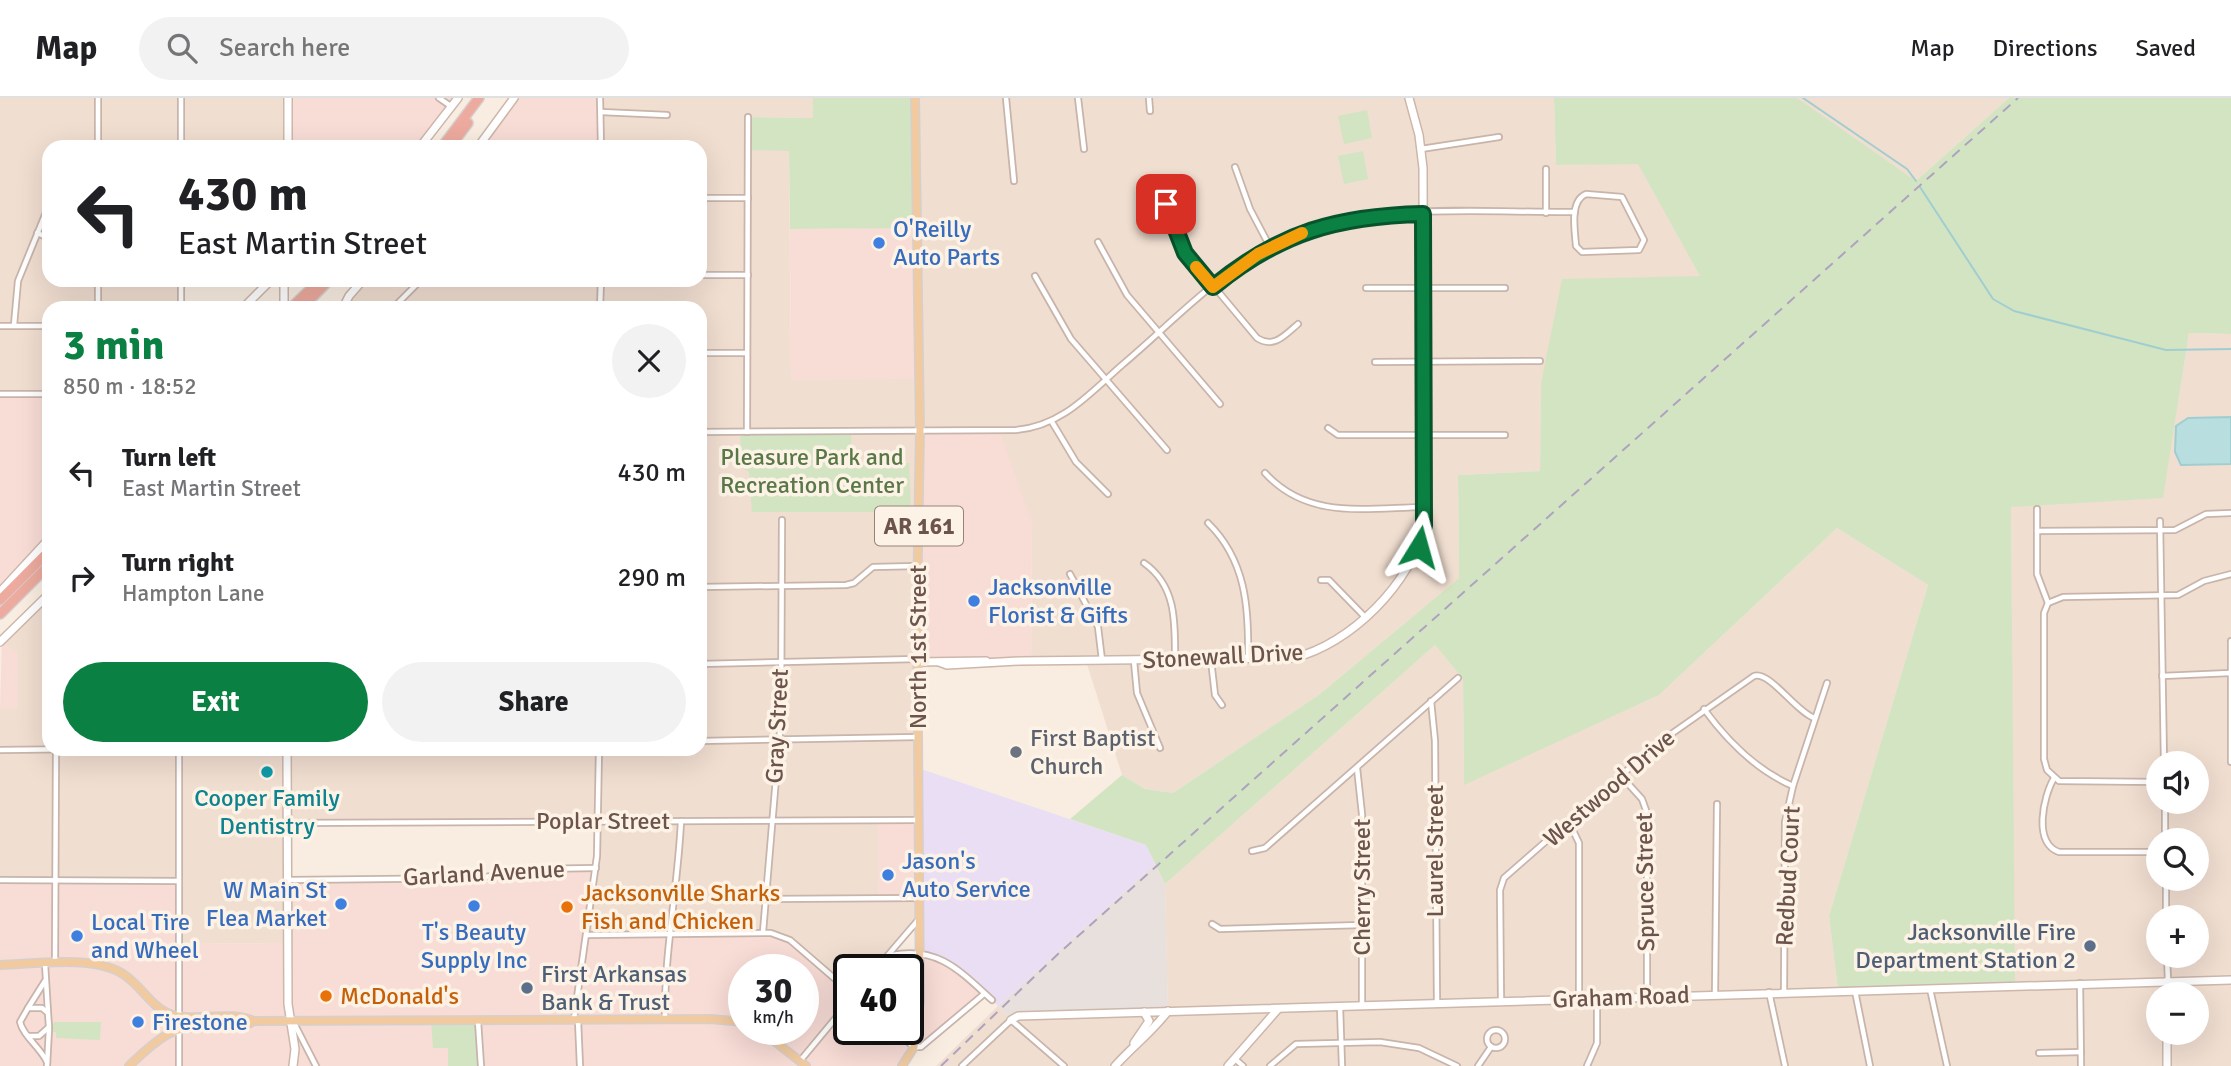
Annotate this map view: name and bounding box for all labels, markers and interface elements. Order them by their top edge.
search box [139,17,629,80]
text: Map [35,28,97,69]
icon: search [163,29,201,67]
text: Search here [219,32,350,64]
text: Map [1910,33,1955,63]
text: Directions [1993,33,2098,63]
text: Saved [2136,33,2196,63]
text: 430 m [178,164,308,224]
icon: left [63,168,154,259]
pin [1136,174,1196,234]
icon: arrive [1147,185,1185,223]
place label: O'Reilly Auto Parts [893,214,1000,272]
text: East Martin Street [178,224,427,263]
marker: O'Reilly Auto Parts [871,235,887,251]
text: 3 min [63,320,164,371]
button: close [612,324,686,398]
text: 850 m · 18:52 [63,372,197,401]
text: Turn left [122,442,216,474]
park label: Pleasure Park and Recreation Center [720,442,904,500]
icon: left [63,454,101,492]
text: 430 m [617,457,686,489]
text: East Martin Street [122,474,301,503]
road number: AR 161 [875,506,963,546]
position arrow [1382,510,1456,584]
text: Turn right [122,547,234,579]
icon: right [63,559,101,597]
text: 290 m [617,562,686,594]
street label: North 1st Street [903,565,933,729]
place label: Jacksonville Florist & Gifts [988,572,1128,630]
text: Hampton Lane [122,579,265,608]
marker: Jacksonville Florist & Gifts [966,593,982,609]
street label: Stonewall Drive [1142,637,1304,675]
button: Exit [63,662,368,742]
button: Share [382,662,686,742]
street label: Gray Street [759,668,795,784]
place label: First Baptist Church [1030,723,1155,781]
street label: Westwood Drive [1537,723,1681,853]
marker: First Baptist Church [1008,744,1024,760]
map controls [2146,751,2209,1045]
button: sound [2146,751,2209,814]
marker: Cooper Family Dentistry [259,764,275,780]
place label: Cooper Family Dentistry [194,783,340,841]
street label: Laurel Street [1420,785,1450,917]
street label: Redbud Court [1769,805,1807,947]
street label: Poplar Street [536,806,670,836]
street label: Spruce Street [1629,812,1661,952]
street label: Cherry Street [1347,819,1377,955]
button: search [2146,828,2209,891]
place label: Jason's Auto Service [902,846,1031,904]
street label: Garland Avenue [402,854,566,892]
marker: Jason's Auto Service [880,867,896,883]
place label: W Main St Flea Market [206,875,327,933]
place label: Jacksonville Sharks Fish and Chicken [581,878,780,936]
marker: W Main St Flea Market [333,896,349,912]
marker: T's Beauty Supply Inc [466,898,482,914]
marker: Jacksonville Sharks Fish and Chicken [559,899,575,915]
button: + [2146,905,2209,968]
place label: Local Tire and Wheel [91,907,199,965]
place label: T's Beauty Supply Inc [421,917,527,975]
place label: Jacksonville Fire Department Station 2 [1855,917,2076,975]
marker: Local Tire and Wheel [69,928,85,944]
marker: Jacksonville Fire Department Station 2 [2082,938,2098,954]
speed limit sign: 40 [833,954,924,1045]
place label: First Arkansas Bank & Trust [541,959,687,1017]
text: 30 [755,969,792,1012]
marker: First Arkansas Bank & Trust [519,980,535,996]
street label: Graham Road [1552,980,1690,1014]
place label: McDonald's [340,981,459,1011]
button: − [2146,982,2209,1045]
marker: McDonald's [318,988,334,1004]
text: km/h [753,1006,794,1028]
place label: Firestone [152,1007,248,1037]
marker: Firestone [130,1014,146,1030]

